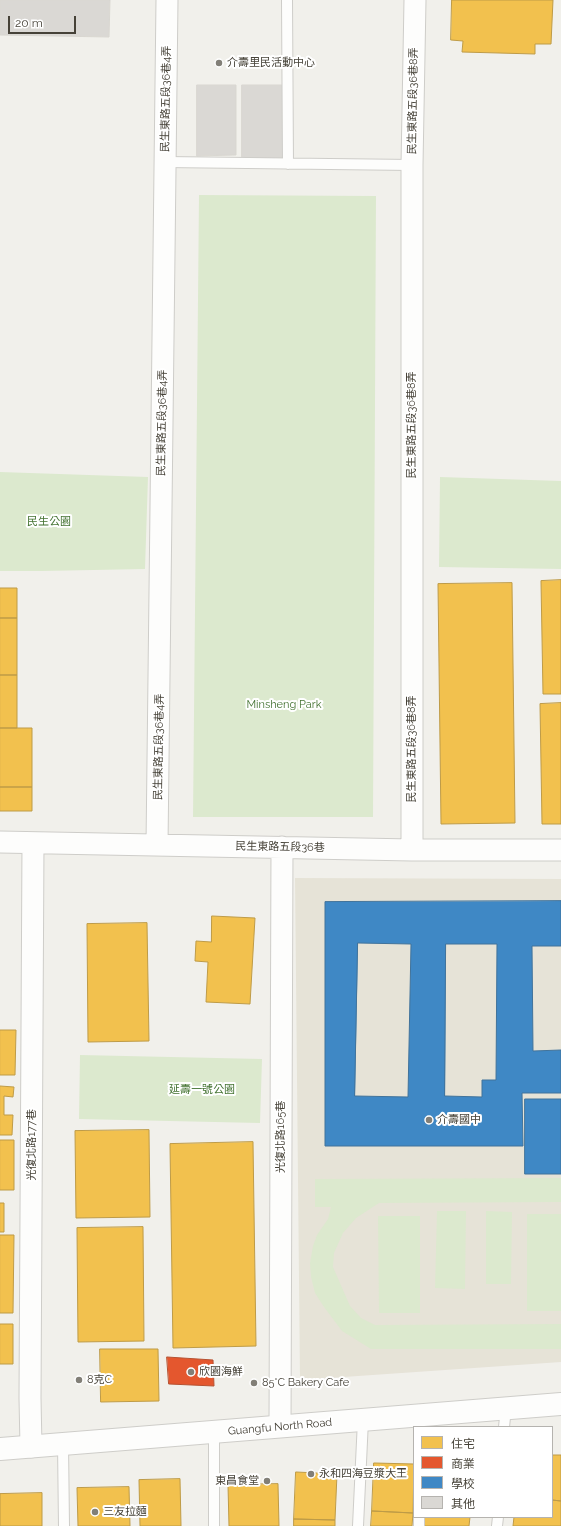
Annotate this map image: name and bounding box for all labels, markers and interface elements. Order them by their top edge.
scale bar [10,8,78,34]
text: 20 m [15,16,43,30]
street label: 民生東路五段36巷4弄 [158,46,174,152]
street label: 民生東路五段36巷8弄 [405,47,421,155]
place label: 介壽里民活動中心 [227,56,315,70]
marker: 介壽里民活動中心 [214,58,224,68]
street label: 民生東路五段36巷4弄 [154,370,170,476]
street label: 民生東路五段36巷8弄 [405,371,419,479]
park label: 民生公園 [27,515,71,529]
street label: 民生東路五段36巷4弄 [151,694,167,800]
street label: 民生東路五段36巷8弄 [405,695,419,803]
park label: Minsheng Park [246,698,322,712]
street label: 民生東路五段36巷 [235,840,325,854]
park label: 延壽一號公園 [169,1083,235,1097]
street label: 光復北路165巷 [274,1101,288,1173]
street label: 光復北路177巷 [25,1109,39,1181]
place label: 介壽國中 [437,1113,481,1127]
marker: 介壽國中 [424,1115,434,1125]
place label: 欣園海鮮 [199,1365,243,1379]
marker: 欣園海鮮 [186,1367,196,1377]
place label: 8克C [87,1373,112,1387]
marker: 8克C [74,1375,84,1385]
place label: 85°C Bakery Cafe [262,1376,349,1390]
marker: 85°C Bakery Cafe [249,1378,259,1388]
street label: Guangfu North Road [227,1416,333,1438]
legend [413,1426,553,1518]
text: 住宅 [451,1437,475,1451]
text: 商業 [451,1457,475,1471]
place label: 永和四海豆漿大王 [319,1467,407,1481]
marker: 永和四海豆漿大王 [306,1469,316,1479]
place label: 東昌食堂 [215,1474,259,1488]
marker: 東昌食堂 [262,1476,272,1486]
text: 學校 [451,1477,475,1491]
text: 其他 [451,1497,475,1511]
place label: 三友拉麵 [103,1505,147,1519]
marker: 三友拉麵 [90,1507,100,1517]

